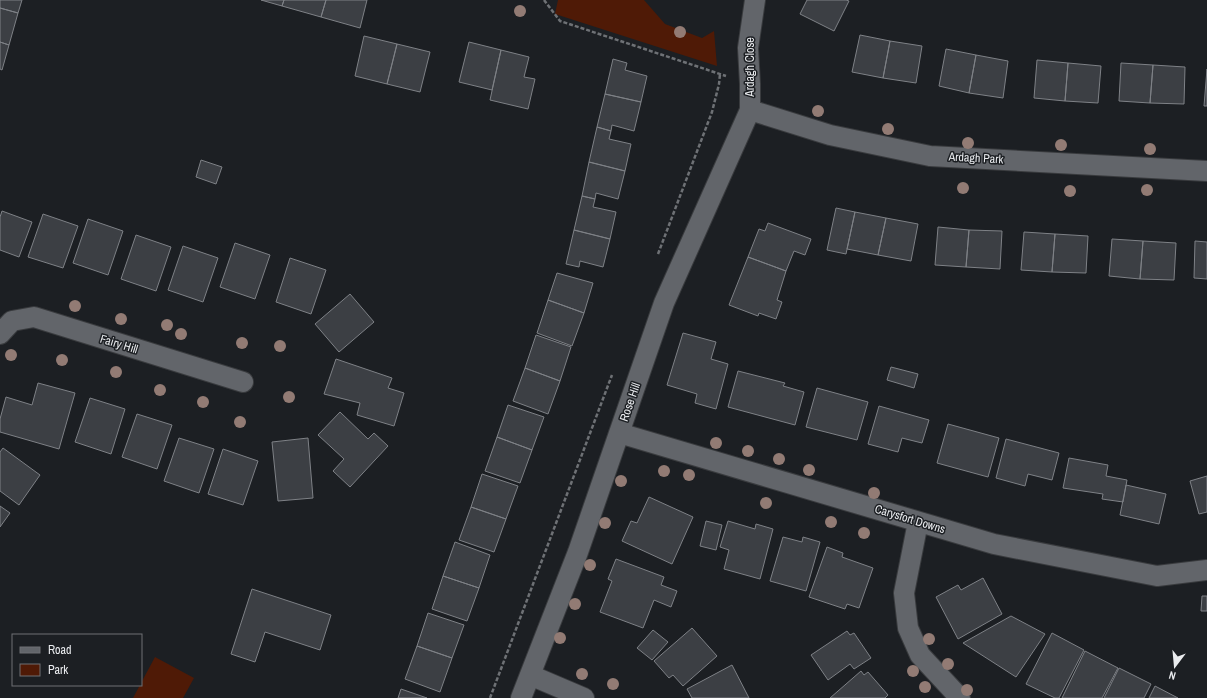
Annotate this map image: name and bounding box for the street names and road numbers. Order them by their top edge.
street label: Ardagh Close [742,37,758,98]
street label: Ardagh Park [947,149,1004,167]
street label: Fairy Hill [98,331,140,357]
street label: Rose Hill [616,381,644,423]
street label: Carysfort Downs [873,501,947,537]

